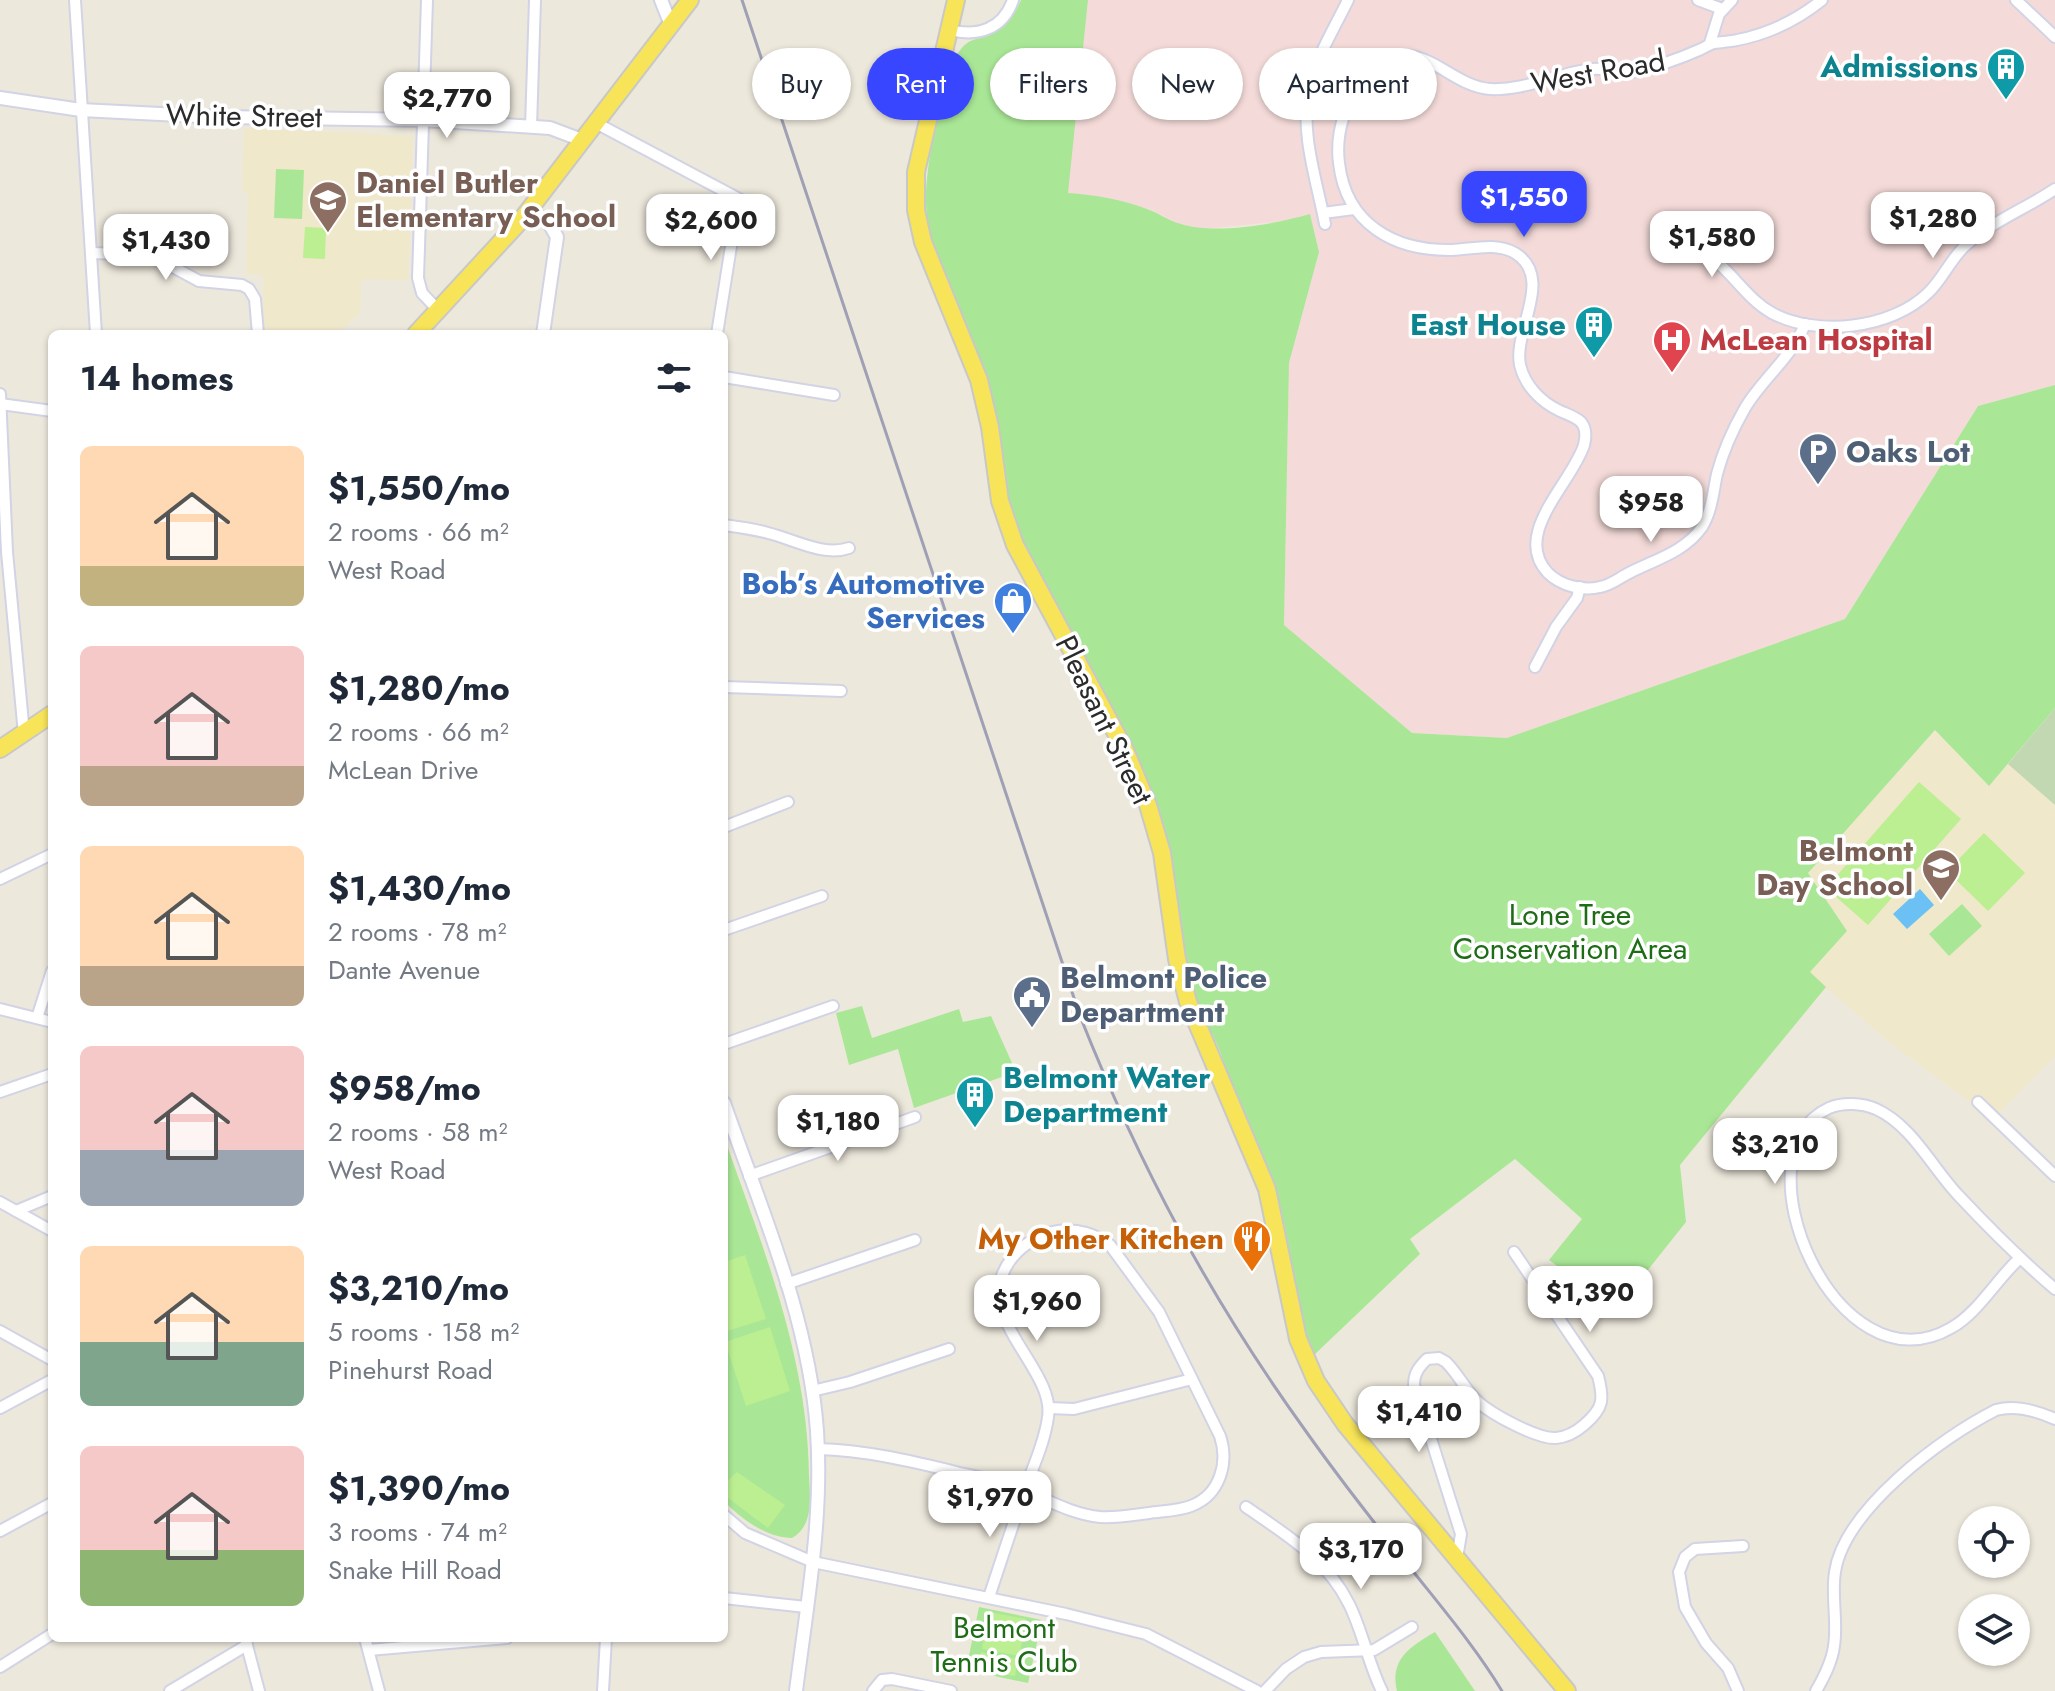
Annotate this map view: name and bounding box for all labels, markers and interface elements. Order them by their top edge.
street label: West Road [1527,39,1668,104]
place label: Admissions [1819,45,1978,88]
building icon: Admissions [1985,46,2027,101]
chip: Buy [752,48,851,120]
chip: Rent [867,48,974,120]
chip: Filters [990,48,1116,120]
chip: New [1132,48,1243,120]
chip: Apartment [1259,48,1437,120]
pin: $2,770 [382,72,512,140]
text: $2,770 [402,79,492,117]
street label: White Street [165,93,323,138]
place label: Daniel Butler Elementary School [356,161,616,238]
pin: $1,550 [1459,171,1589,239]
text: $1,550 [1480,178,1568,216]
school or university icon: Daniel Butler Elementary School [307,179,349,234]
pin: $1,280 [1868,192,1998,260]
pin: $2,600 [646,194,776,262]
text: $1,280 [1889,199,1977,237]
text: $2,600 [664,201,758,239]
pin: $1,580 [1647,211,1777,279]
pin: $1,430 [101,214,231,282]
text: $1,580 [1668,218,1756,256]
text: $1,430 [121,221,211,259]
place label: East House [1410,303,1566,346]
building icon: East House [1573,304,1615,359]
place label: McLean Hospital [1700,318,1933,361]
hospital icon: McLean Hospital [1651,319,1693,374]
text: 14 homes [80,354,234,403]
icon: filters [652,356,696,400]
place label: Oaks Lot [1846,430,1970,473]
parking icon: Oaks Lot [1797,431,1839,486]
text: $1,550/mo [328,464,510,513]
pin: $958 [1604,476,1698,544]
icon: home [144,478,240,574]
text: $958 [1618,483,1684,521]
text: 2 rooms · 66 m² [328,513,509,551]
text: West Road [328,551,446,589]
place label: Bob’s Automotive Services [742,562,985,639]
shop icon: Bob’s Automotive Services [992,580,1034,635]
street label: Pleasant Street [1045,628,1164,812]
text: $1,280/mo [328,664,510,713]
icon: home [144,678,240,774]
text: 2 rooms · 66 m² [328,713,509,751]
text: McLean Drive [328,751,478,789]
place label: Belmont Day School [1756,829,1913,906]
school or university icon: Belmont Day School [1920,847,1962,902]
text: $1,430/mo [328,864,511,913]
icon: home [144,878,240,974]
park label: Lone Tree Conservation Area [1453,893,1687,970]
text: 2 rooms · 78 m² [328,913,507,951]
text: Dante Avenue [328,951,480,989]
place label: Belmont Police Department [1060,956,1267,1033]
public building icon: Belmont Police Department [1011,974,1053,1029]
place label: Belmont Water Department [1003,1056,1211,1133]
text: $958/mo [328,1064,481,1113]
building icon: Belmont Water Department [954,1074,996,1129]
icon: home [144,1078,240,1174]
pin: $1,180 [773,1095,903,1163]
text: $1,180 [796,1102,880,1140]
text: 2 rooms · 58 m² [328,1113,508,1151]
pin: $3,210 [1710,1118,1840,1186]
text: $3,210 [1731,1125,1819,1163]
text: West Road [328,1151,446,1189]
place label: My Other Kitchen [978,1217,1224,1260]
restaurant icon: My Other Kitchen [1231,1218,1273,1273]
text: $3,210/mo [328,1264,509,1313]
pin: $1,390 [1525,1266,1655,1334]
text: $1,390 [1546,1273,1634,1311]
pin: $1,960 [972,1275,1102,1343]
icon: home [144,1278,240,1374]
text: $1,960 [992,1282,1082,1320]
text: 5 rooms · 158 m² [328,1313,519,1351]
text: Pinehurst Road [328,1351,493,1389]
pin: $1,410 [1354,1386,1484,1454]
text: $1,410 [1376,1393,1462,1431]
text: $1,390/mo [328,1464,510,1513]
pin: $1,970 [925,1471,1055,1539]
icon: home [144,1478,240,1574]
text: $1,970 [946,1478,1034,1516]
map controls [1958,1506,2030,1666]
button: locate [1958,1506,2030,1578]
text: 3 rooms · 74 m² [328,1513,507,1551]
pin: $3,170 [1296,1523,1426,1591]
text: $3,170 [1318,1530,1404,1568]
text: Snake Hill Road [328,1551,502,1589]
button: layers [1958,1594,2030,1666]
park label: Belmont Tennis Club [930,1606,1078,1683]

